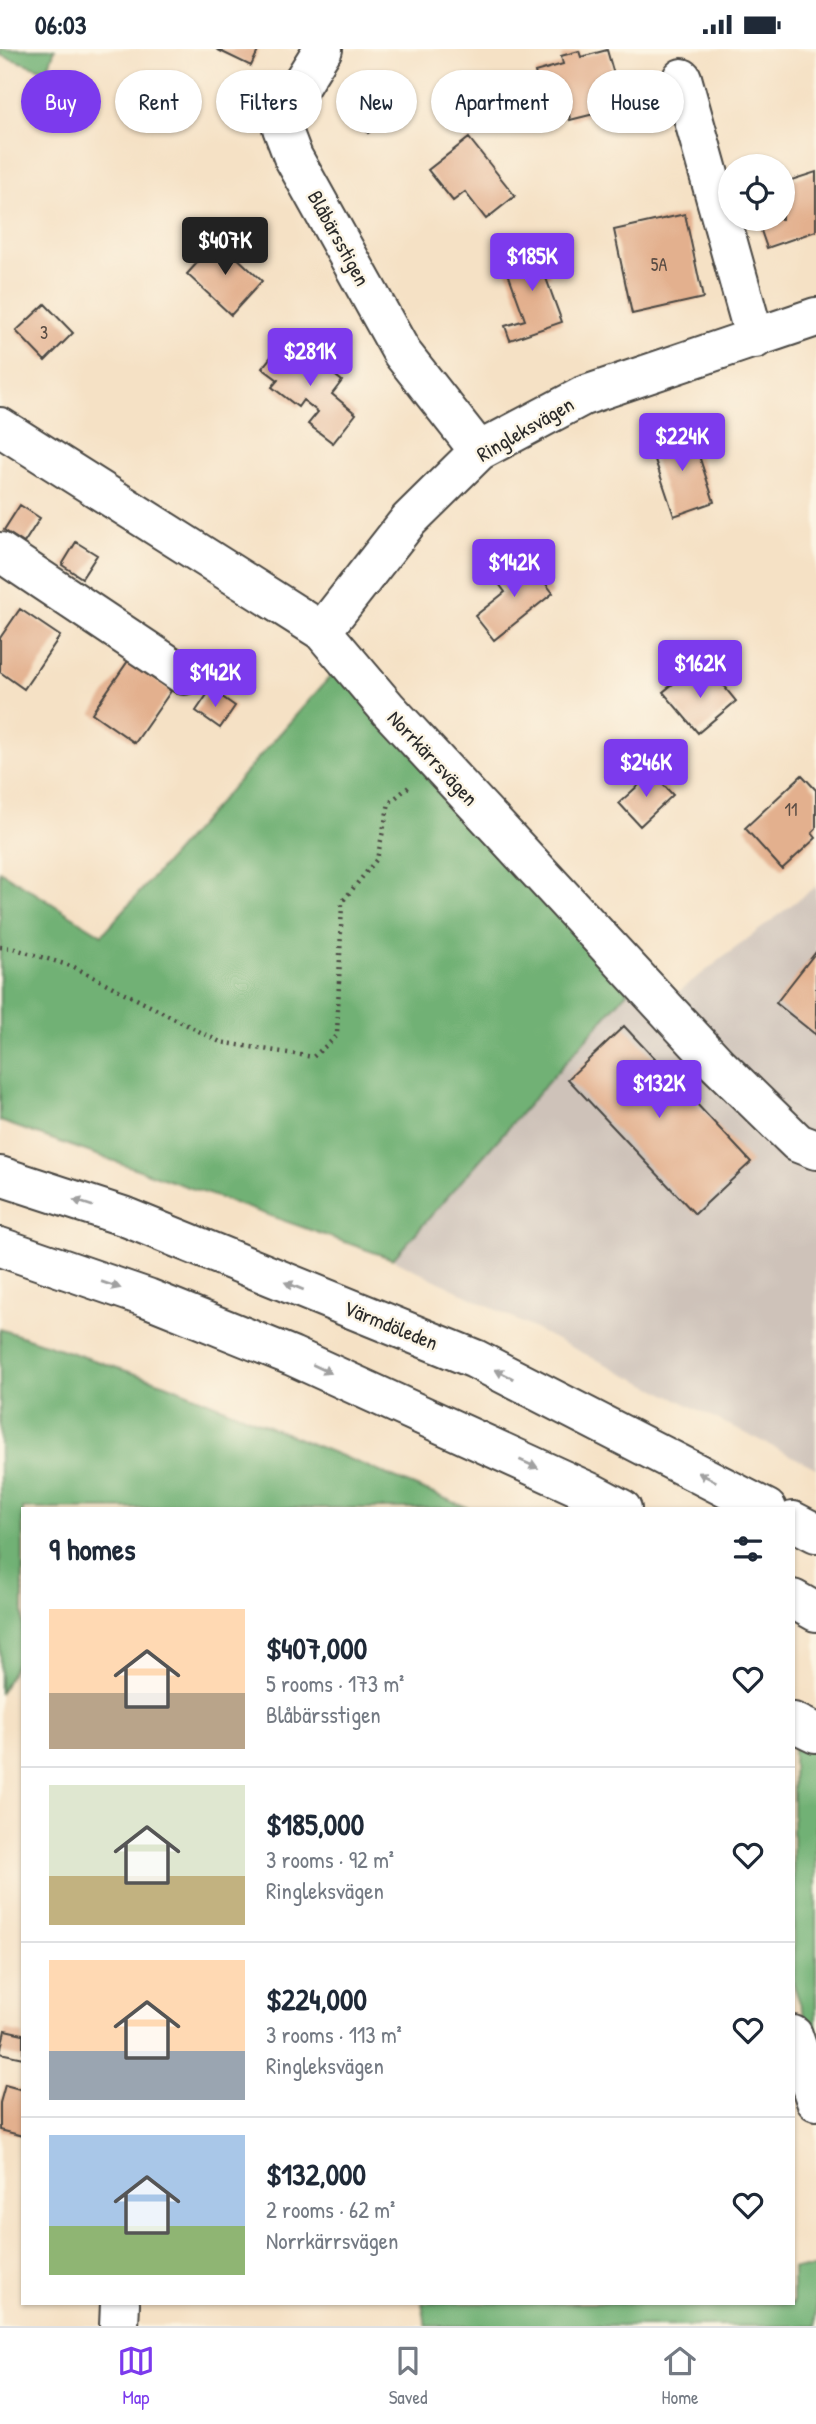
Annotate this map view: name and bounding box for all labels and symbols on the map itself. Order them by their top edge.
street label: Blåbärsstigen [301,185,377,291]
pin: $407K [176,217,274,277]
pin: $185K [483,233,581,293]
house number: 5A [651,252,667,277]
house number: 3 [40,320,48,345]
pin: $281K [261,329,359,388]
street label: Ringleksvägen [471,390,579,468]
pin: $224K [633,413,731,473]
pin: $142K [465,539,563,599]
pin: $162K [651,641,749,700]
pin: $142K [166,649,264,709]
street label: Norrkärrsvägen [381,704,485,812]
pin: $246K [597,739,695,799]
house number: 11 [784,797,798,822]
pin: $132K [610,1061,708,1120]
one-way arrow [72,1197,93,1208]
one-way arrow [100,1280,121,1291]
one-way arrow [284,1280,305,1291]
street label: Värmdöleden [340,1293,442,1357]
one-way arrow [312,1363,332,1375]
one-way arrow [494,1368,514,1379]
one-way arrow [519,1458,539,1470]
one-way arrow [697,1472,717,1483]

